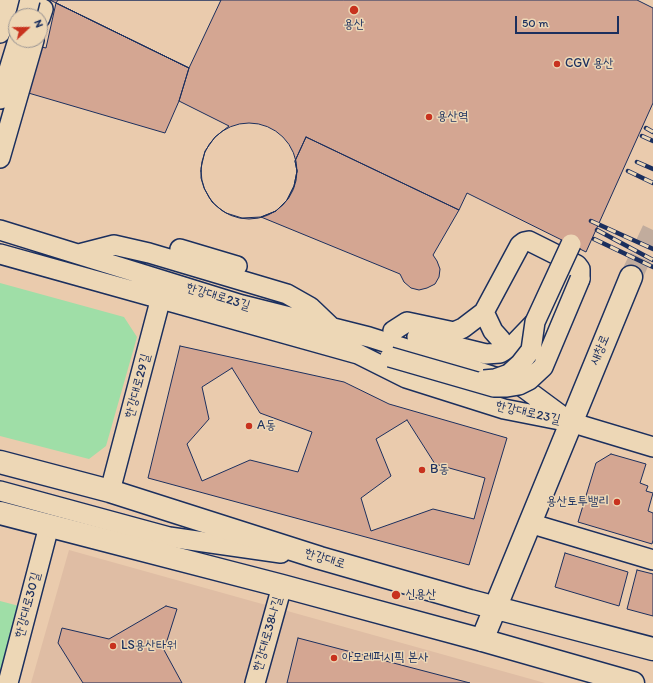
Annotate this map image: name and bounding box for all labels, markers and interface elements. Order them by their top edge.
marker: 용산 [348,4,360,16]
north arrow [8,8,48,48]
scale bar [517,8,621,34]
text: 50 m [522,16,548,30]
place label: 용산 [344,17,364,33]
text: N [31,18,46,30]
place label: CGV 용산 [565,56,614,72]
marker: CGV 용산 [552,59,562,69]
place label: 용산역 [437,109,468,125]
marker: 용산역 [424,112,434,122]
street label: 한강대로23길 [184,280,252,314]
street label: 새창로 [587,333,613,367]
street label: 한강대로29길 [122,352,154,420]
street label: 한강대로23길 [494,398,562,428]
place label: A동 [257,418,276,434]
marker: A동 [244,421,254,431]
place label: B동 [430,462,449,478]
marker: B동 [417,465,427,475]
place label: 용산토투밸리 [546,494,609,510]
marker: 용산토투밸리 [612,497,622,507]
street label: 한강대로 [303,545,347,573]
street label: 한강대로30길 [12,570,44,640]
place label: 신용산 [405,587,436,603]
marker: 신용산 [390,589,402,601]
street label: 한강대로38나길 [250,595,286,673]
place label: LS용산타워 [121,638,177,654]
marker: LS용산타워 [108,641,118,651]
place label: 아모레퍼시픽 본사 [342,650,429,666]
marker: 아모레퍼시픽 본사 [329,653,339,663]

